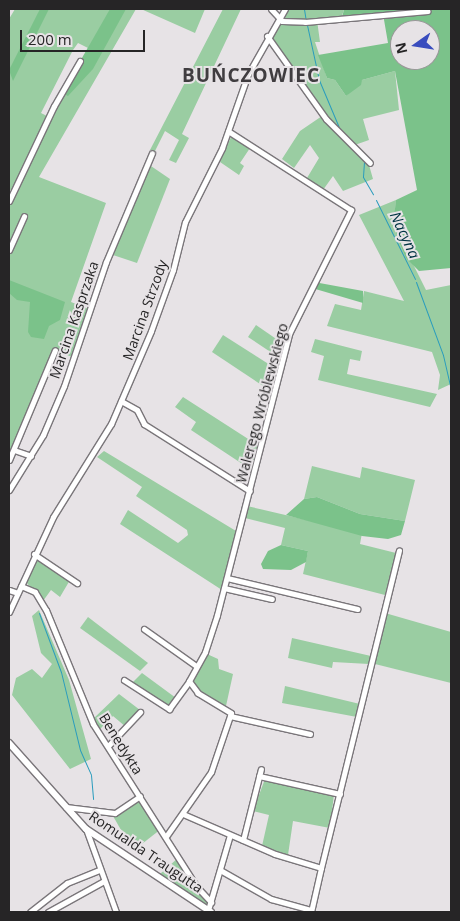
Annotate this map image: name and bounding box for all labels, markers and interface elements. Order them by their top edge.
scale bar [22,20,148,52]
north arrow [390,20,440,70]
text: 200 m [28,29,72,49]
text: N [390,41,411,56]
district label: BUŃCZOWIEC [181,65,321,87]
water label: Nacyna [386,209,424,261]
street label: Marcina Strzody [119,258,171,362]
street label: Marcina Kasprzaka [46,259,102,381]
street label: Walerego Wróblewskiego [233,321,291,485]
street label: Benedykta [96,710,146,778]
street label: Romualda Traugutta [86,808,206,896]

